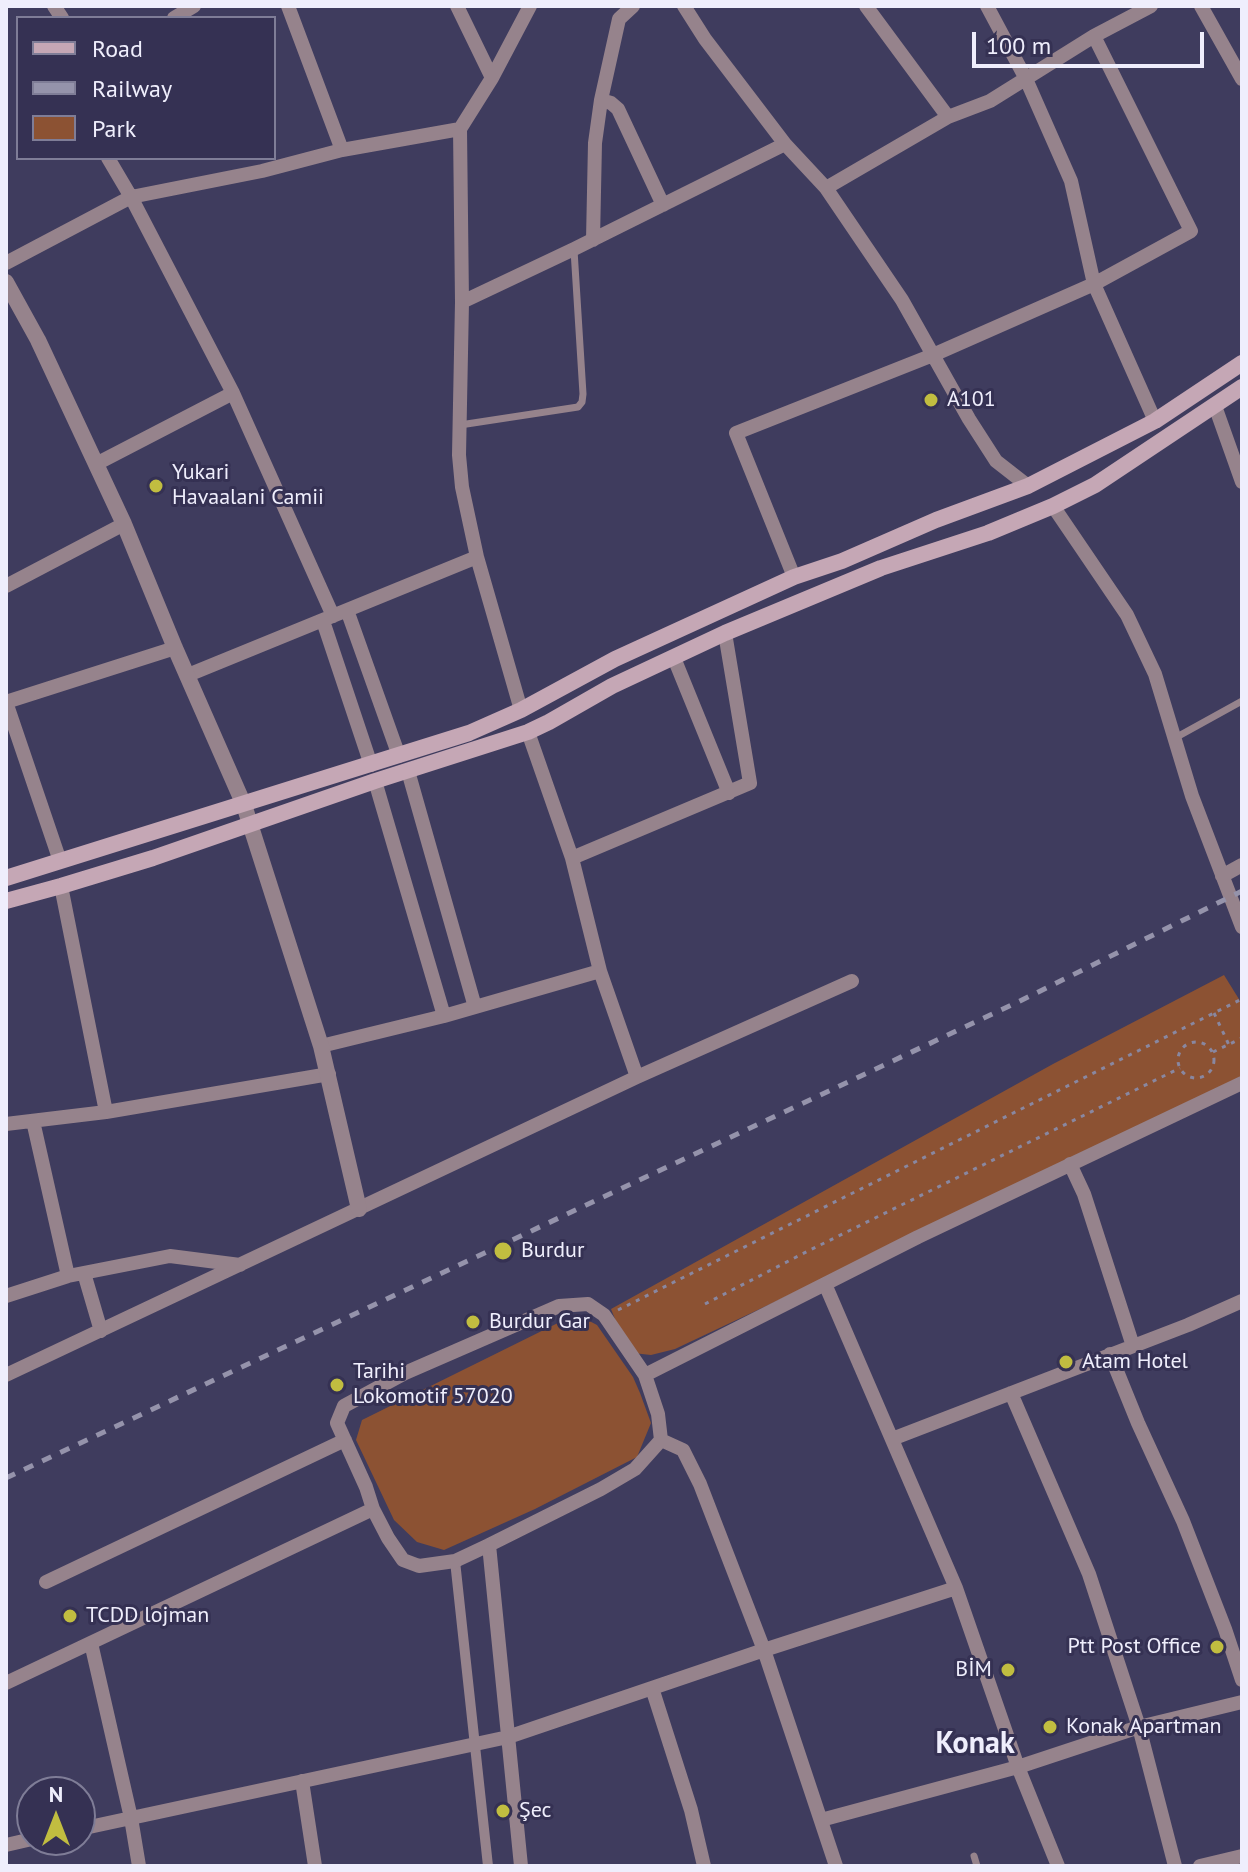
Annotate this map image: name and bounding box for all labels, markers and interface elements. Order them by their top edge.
legend [16,16,276,160]
scale bar [976,16,1208,66]
text: 100 m [986,30,1051,61]
text: Road [92,33,143,64]
text: Railway [92,73,172,104]
text: Park [92,113,136,144]
place label: A101 [947,387,996,413]
marker: A101 [922,391,940,409]
place label: Yukari Havaalani Camii [172,460,324,512]
marker: Yukari Havaalani Camii [147,477,165,495]
place label: Burdur [521,1238,584,1264]
marker: Burdur [492,1240,514,1262]
place label: Burdur Gar [489,1309,590,1335]
marker: Burdur Gar [464,1313,482,1331]
place label: Atam Hotel [1082,1349,1188,1375]
marker: Atam Hotel [1057,1353,1075,1371]
place label: Tarihi Lokomotif 57020 [353,1359,513,1410]
marker: Tarihi Lokomotif 57020 [328,1376,346,1394]
place label: TCDD lojman [86,1603,209,1629]
marker: TCDD lojman [61,1607,79,1625]
place label: Ptt Post Office [1067,1634,1201,1660]
marker: Ptt Post Office [1208,1638,1226,1656]
place label: BİM [955,1657,992,1683]
marker: BİM [999,1661,1017,1679]
place label: Konak Apartman [1066,1714,1222,1740]
marker: Konak Apartman [1041,1718,1059,1736]
district label: Konak [935,1726,1015,1762]
north arrow [16,1776,96,1856]
text: N [49,1780,63,1808]
place label: Şec [519,1798,552,1824]
marker: Şec [494,1802,512,1820]

